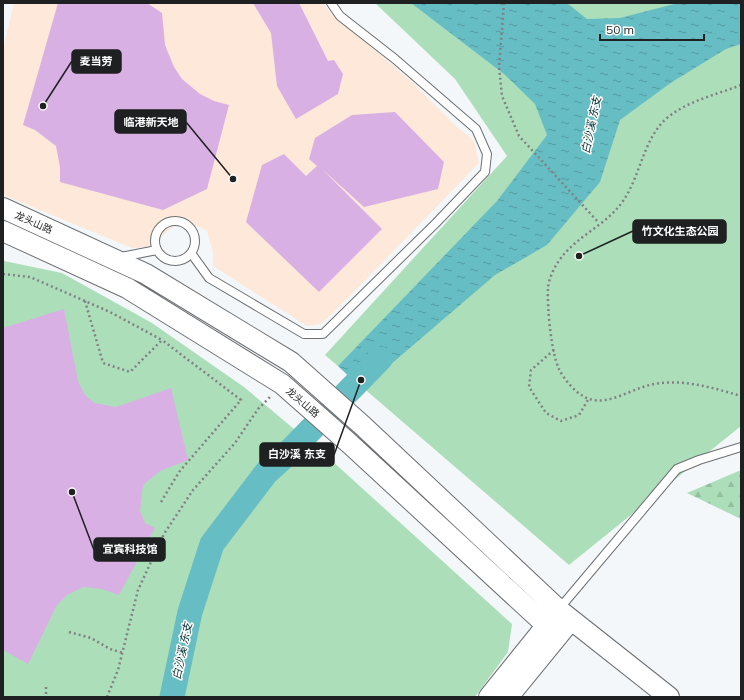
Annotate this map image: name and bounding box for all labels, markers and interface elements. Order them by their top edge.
scale bar [600,16,704,42]
text: 50 m [606,22,634,37]
callout: 麦当劳 [72,50,121,73]
text: 麦当劳 [80,54,113,68]
water label: 白沙溪 东支 [578,93,604,155]
callout: 临港新天地 [115,110,186,133]
text: 临港新天地 [124,115,179,129]
street label: 龙头山路 [13,208,55,237]
callout: 竹文化生态公园 [633,220,726,243]
text: 竹文化生态公园 [642,224,719,238]
street label: 龙头山路 [283,384,322,420]
callout: 白沙溪 东支 [260,443,334,466]
text: 白沙溪 东支 [268,447,326,461]
callout: 宜宾科技馆 [94,538,165,561]
text: 宜宾科技馆 [103,542,158,556]
water label: 白沙溪 东支 [169,619,195,681]

